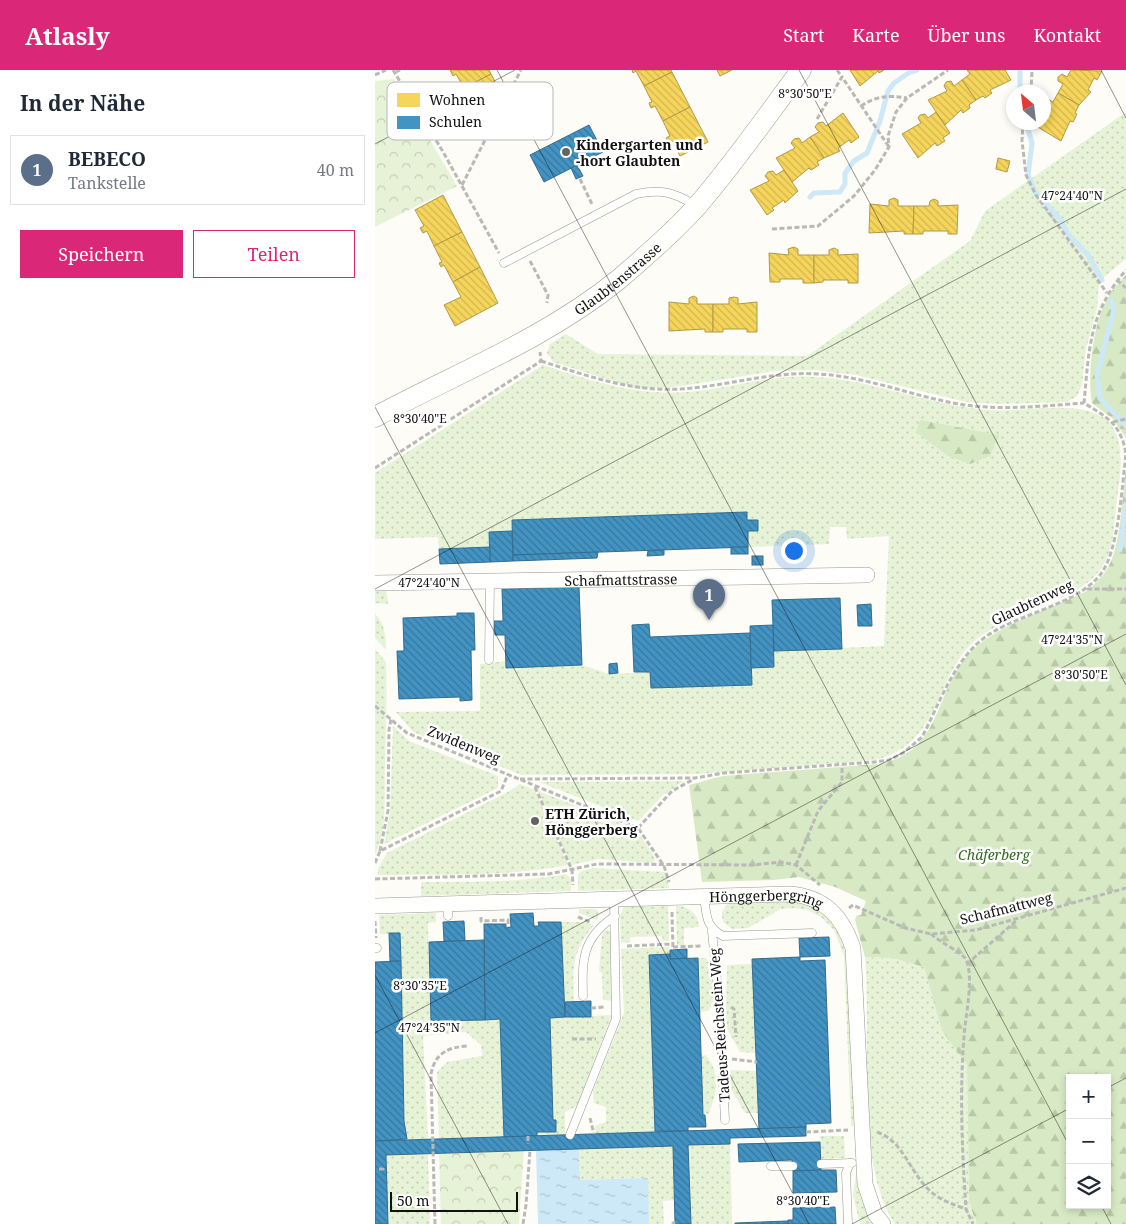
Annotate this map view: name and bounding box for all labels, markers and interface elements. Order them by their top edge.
text: Atlasly [25,19,110,52]
text: Start [783,23,824,47]
text: Karte [852,23,900,47]
text: Über uns [928,23,1005,47]
text: Kontakt [1033,23,1101,47]
legend [387,82,553,140]
text: 8°30'50"E [778,85,832,102]
north arrow [1006,85,1051,130]
text: In der Nähe [20,89,145,117]
text: Wohnen [429,90,485,109]
text: Schulen [429,112,482,131]
place label: Kindergarten und -hort Glaubten [576,135,703,170]
text: BEBECO [68,146,146,172]
marker: Kindergarten und -hort Glaubten [560,146,572,158]
text: 1 [32,159,42,181]
text: 40 m [317,159,354,181]
text: Tankstelle [68,172,146,194]
text: 47°24'40"N [1041,187,1103,204]
button: Speichern [20,230,183,278]
button: Teilen [193,230,355,278]
street label: Glaubtenstrasse [570,238,665,319]
text: 8°30'40"E [393,410,447,427]
your location [781,538,807,564]
street label: Schafmattstrasse [564,569,678,589]
text: 47°24'40"N [398,574,460,591]
street label: Glaubtenweg [988,575,1076,629]
pin: 1 [693,579,725,620]
text: 47°24'35"N [1041,631,1103,648]
text: 8°30'50"E [1054,666,1108,683]
street label: Zwidenweg [425,721,504,767]
place label: ETH Zürich, Hönggerberg [545,804,638,839]
marker: ETH Zürich, Hönggerberg [529,815,541,827]
park label: Chäferberg [958,845,1031,864]
street label: Hönggerbergring [709,884,828,913]
street label: Schafmattweg [958,887,1055,929]
street label: Tadeus-Reichstein-Weg [704,947,734,1102]
text: 8°30'35"E [393,977,447,994]
text: 47°24'35"N [398,1019,460,1036]
map controls [1066,1074,1111,1209]
button: + [1066,1074,1111,1119]
button: − [1066,1119,1111,1164]
button: layers [1066,1164,1111,1209]
scale bar [390,1189,517,1212]
text: 50 m [397,1191,430,1210]
text: 8°30'40"E [776,1192,830,1209]

